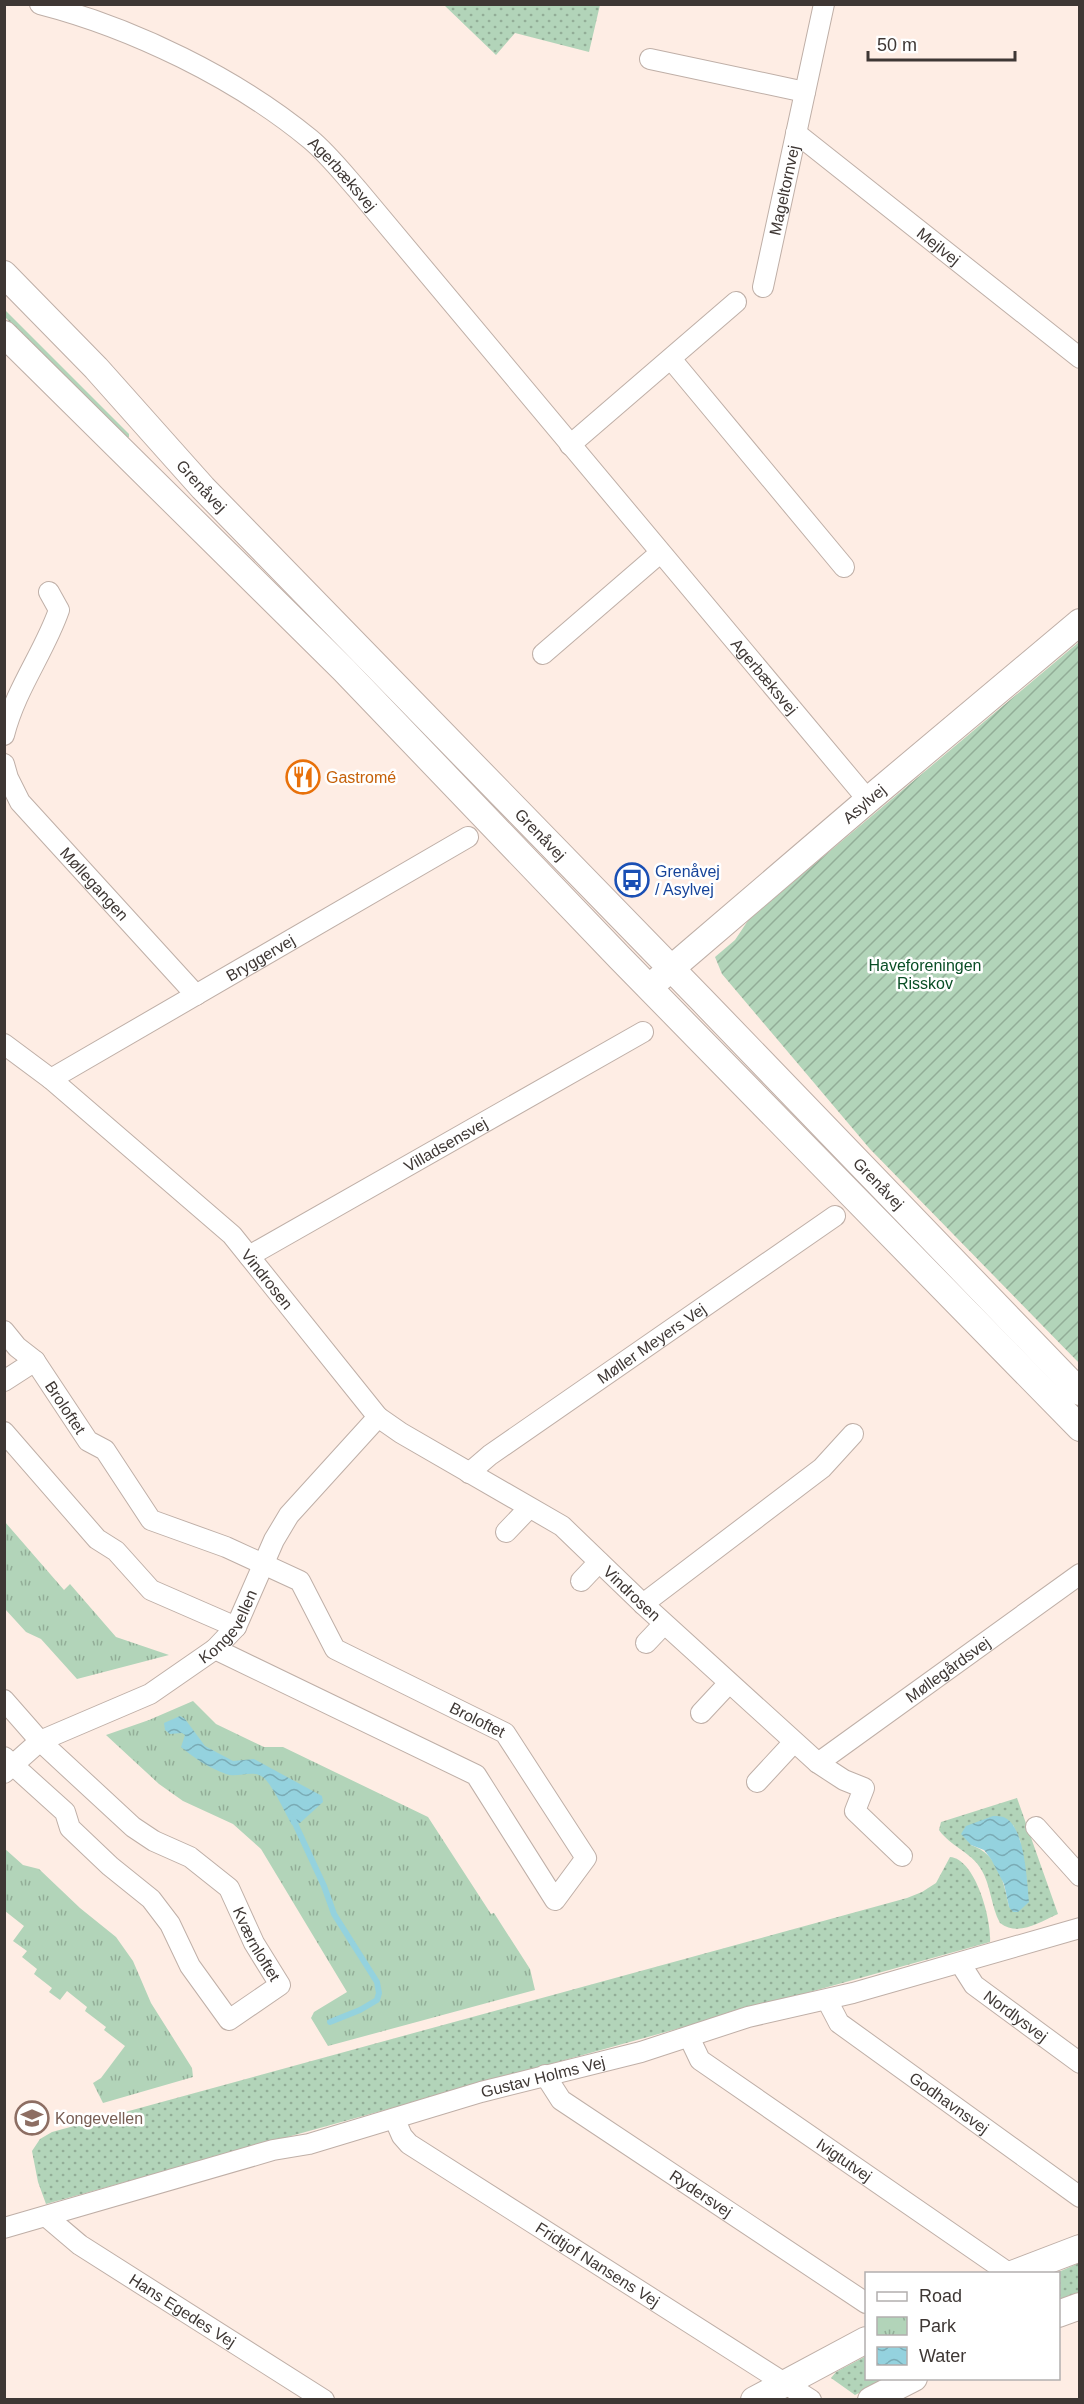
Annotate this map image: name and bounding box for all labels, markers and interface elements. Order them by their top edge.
scale bar [868,24,1015,62]
text: 50 m [877,35,917,55]
street label: Agerbæksvej [305,134,380,215]
street label: Mageltornvej [766,144,802,237]
street label: Mejlvej [914,224,963,269]
street label: Grenåvej [173,457,230,516]
street label: Agerbæksvej [728,635,801,718]
restaurant icon: Gastromé [285,759,321,795]
place label: Gastromé [326,769,396,786]
street label: Asylvej [840,781,889,827]
street label: Grenåvej [511,806,569,864]
street label: Møllegangen [57,844,132,924]
bus stop icon: Grenåvej / Asylvej [614,862,650,898]
place label: Grenåvej / Asylvej [655,863,720,898]
street label: Bryggervej [223,931,298,985]
park label: Haveforeningen Risskov [869,957,981,992]
street label: Villadsensvej [401,1114,490,1175]
street label: Grenåvej [850,1154,907,1213]
street label: Vindrosen [238,1246,296,1313]
street label: Møller Meyers Vej [594,1300,709,1387]
street label: Broloftet [42,1378,89,1438]
street label: Vindrosen [600,1563,664,1625]
street label: Kongevellen [196,1587,260,1667]
street label: Møllegårdsvej [903,1634,993,1706]
street label: Broloftet [447,1699,508,1741]
street label: Kværnloftet [230,1904,284,1985]
street label: Nordlysvej [980,1987,1051,2045]
street label: Gustav Holms Vej [479,2053,607,2101]
street label: Godhavnsvej [906,2069,992,2137]
school or university icon: Kongevellen [14,2100,50,2136]
place label: Kongevellen [55,2110,143,2127]
street label: Ivigtutvej [813,2135,875,2185]
street label: Rydersvej [667,2167,735,2220]
street label: Fridtjof Nansens Vej [533,2219,663,2310]
street label: Hans Egedes Vej [126,2271,239,2351]
legend [865,2272,1060,2380]
text: Road [919,2286,962,2306]
text: Park [919,2316,957,2336]
text: Water [919,2346,966,2366]

